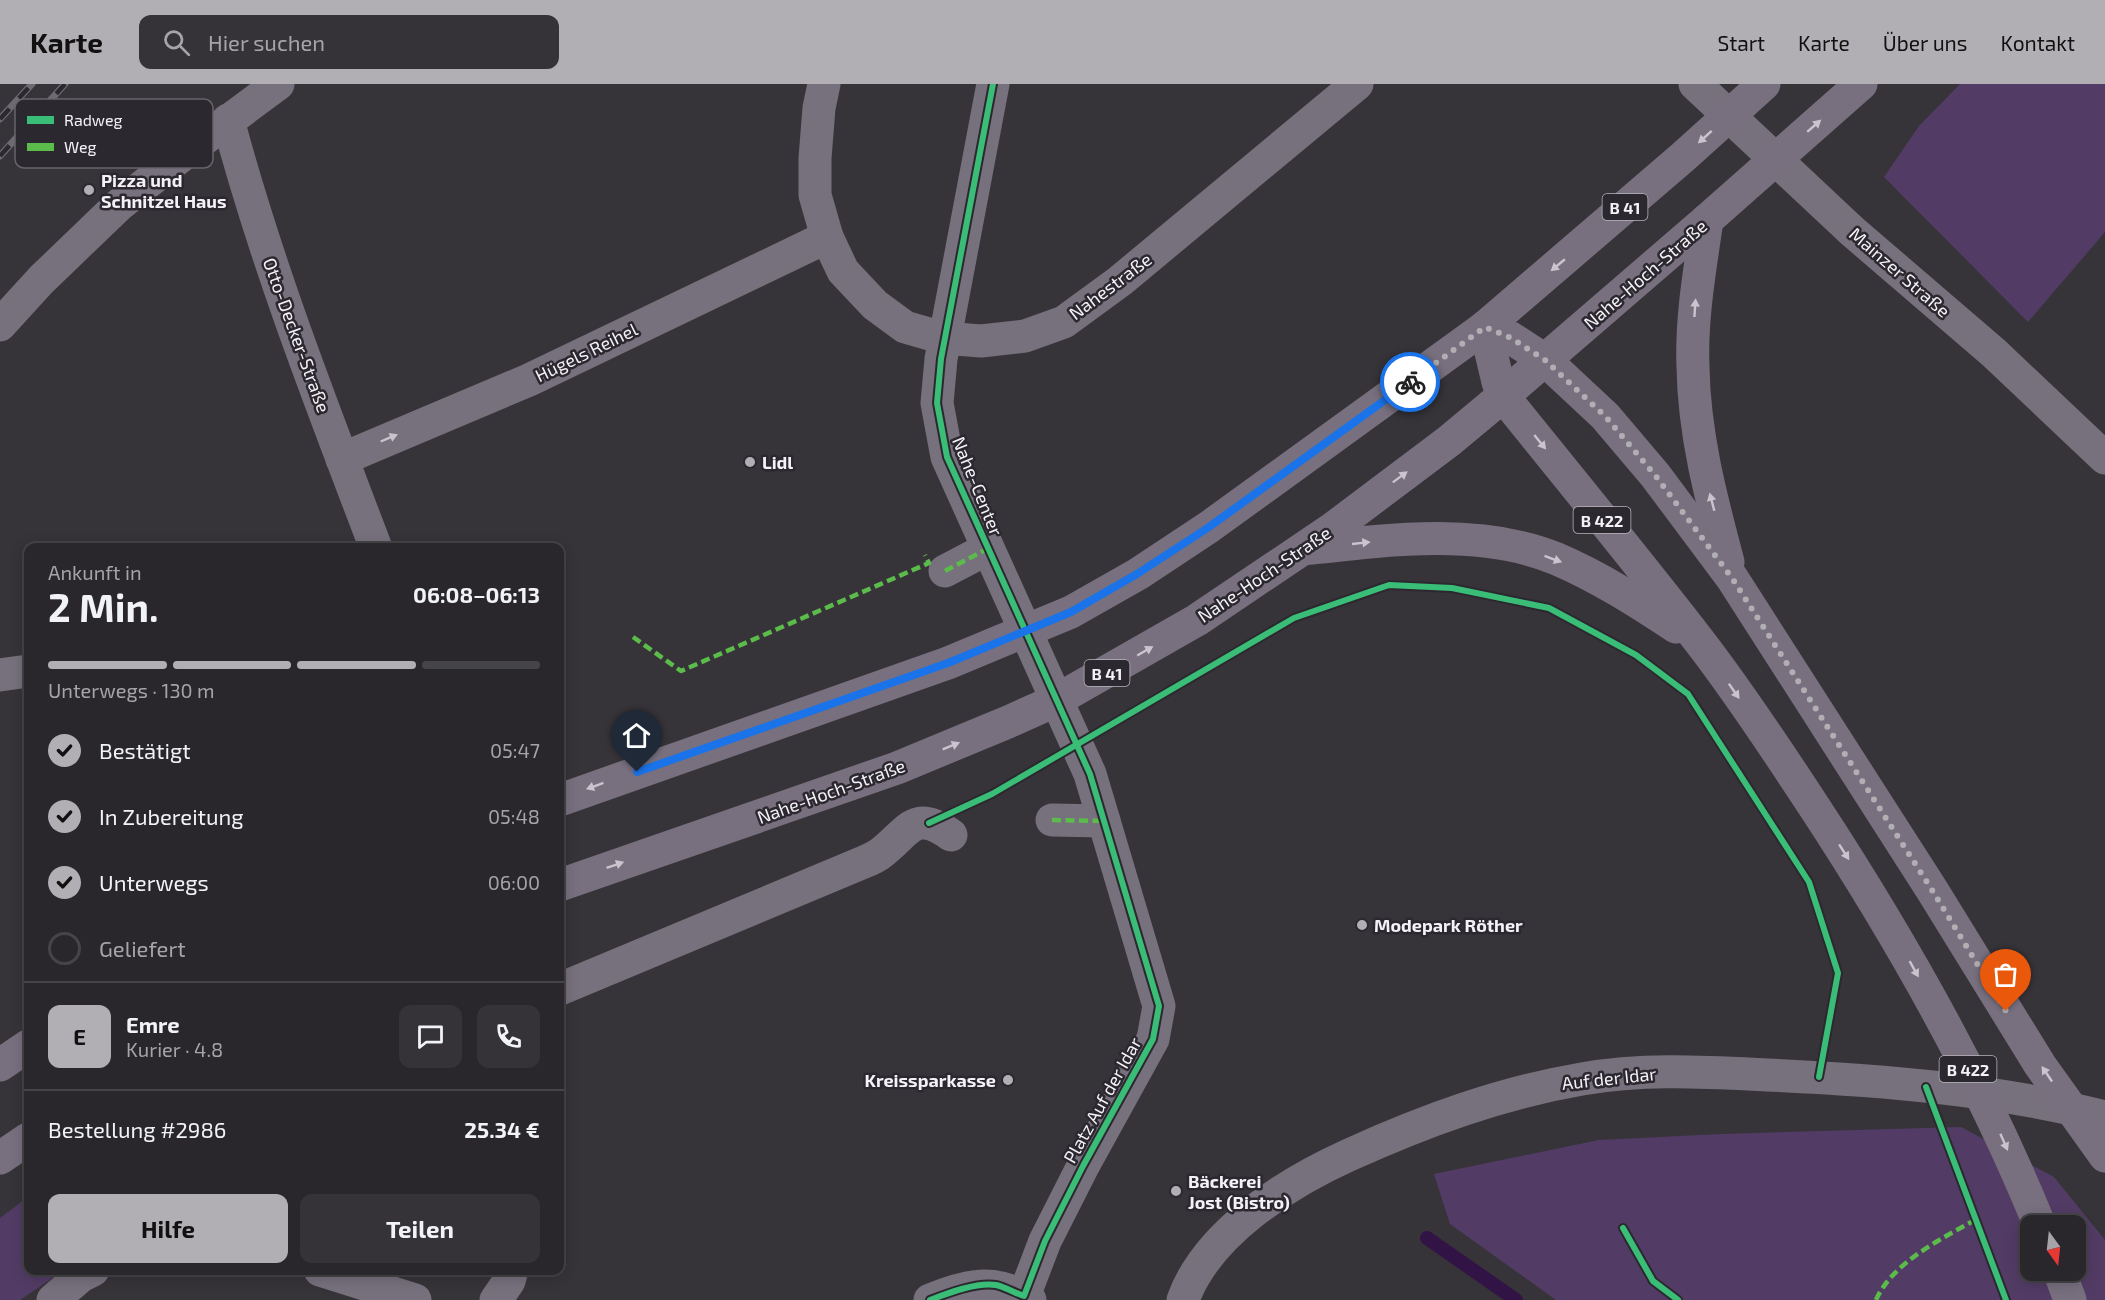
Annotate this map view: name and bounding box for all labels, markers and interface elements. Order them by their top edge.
search box [139,15,559,69]
text: Karte [30,25,103,59]
icon: search [160,26,193,59]
text: Hier suchen [208,29,325,55]
text: Start [1718,30,1765,55]
text: Karte [1798,30,1850,55]
text: Über uns [1883,30,1968,55]
text: Kontakt [2001,30,2075,55]
legend [15,99,213,168]
text: Radweg [64,110,123,129]
one-way arrow [1806,120,1821,133]
one-way arrow [1698,130,1713,143]
text: Weg [64,137,96,156]
place label: Pizza und Schnitzel Haus [101,169,227,212]
marker: Pizza und Schnitzel Haus [82,183,96,197]
road number: B 41 [1602,194,1648,220]
street label: Nahe-Hoch-Straße [1579,215,1711,333]
street label: Mainzer Straße [1845,222,1955,322]
street label: Nahestraße [1064,248,1156,324]
street label: Otto-Decker-Straße [259,255,335,415]
one-way arrow [1551,258,1566,271]
one-way arrow [1690,299,1700,318]
street label: Hügels Reihel [531,317,641,386]
courier [1380,352,1440,412]
icon: bike [1394,366,1427,399]
street label: Nahe-Center [948,433,1008,539]
one-way arrow [381,434,398,443]
one-way arrow [1533,434,1546,449]
place label: Lidl [762,451,793,473]
marker: Lidl [743,455,757,469]
one-way arrow [1393,472,1408,484]
one-way arrow [1706,492,1716,511]
road number: B 422 [1574,507,1630,533]
street label: Nahe-Hoch-Straße [1193,521,1335,627]
one-way arrow [1351,538,1370,548]
one-way arrow [1545,554,1563,564]
text: Ankunft in [48,560,142,584]
text: 06:08–06:13 [413,581,540,607]
text: 2 Min. [48,583,159,630]
one-way arrow [1137,645,1153,656]
road number: B 41 [1084,660,1130,686]
text: Unterwegs · 130 m [48,678,215,702]
one-way arrow [1728,682,1740,698]
pin [611,710,662,772]
icon: home [620,719,653,752]
icon: check [48,734,81,767]
text: Bestätigt [99,737,191,763]
text: 05:47 [490,738,540,762]
one-way arrow [943,741,961,751]
street label: Nahe-Hoch-Straße [754,754,908,828]
one-way arrow [586,782,604,792]
icon: check [48,800,81,833]
text: In Zubereitung [99,803,244,829]
text: 05:48 [488,804,540,828]
one-way arrow [1838,844,1849,860]
one-way arrow [606,860,624,870]
icon: check [48,866,81,899]
text: Unterwegs [99,869,209,895]
text: 06:00 [488,870,540,894]
place label: Modepark Röther [1374,914,1523,936]
marker: Modepark Röther [1355,918,1369,932]
text: Geliefert [99,935,186,961]
pin [1980,949,2031,1011]
icon: bag [1989,958,2022,991]
one-way arrow [1908,961,1919,977]
button: chat [399,1005,462,1068]
button: phone [477,1005,540,1068]
text: Emre [126,1011,180,1037]
text: E [73,1023,86,1049]
street label: Platz Auf der Idar [1058,1033,1146,1167]
text: Kurier · 4.8 [126,1037,223,1061]
road number: B 422 [1940,1056,1996,1082]
street label: Auf der Idar [1561,1062,1657,1094]
one-way arrow [2041,1066,2052,1083]
place label: Kreissparkasse [864,1069,996,1091]
marker: Kreissparkasse [1001,1073,1015,1087]
text: Bestellung #2986 [48,1116,226,1142]
text: 25.34 € [464,1116,540,1142]
one-way arrow [1999,1133,2009,1151]
place label: Bäckerei Jost (Bistro) [1188,1170,1290,1213]
marker: Bäckerei Jost (Bistro) [1169,1184,1183,1198]
button: Hilfe [48,1194,288,1263]
button: Teilen [300,1194,540,1263]
north arrow [2020,1215,2086,1281]
map controls [2020,1215,2086,1281]

